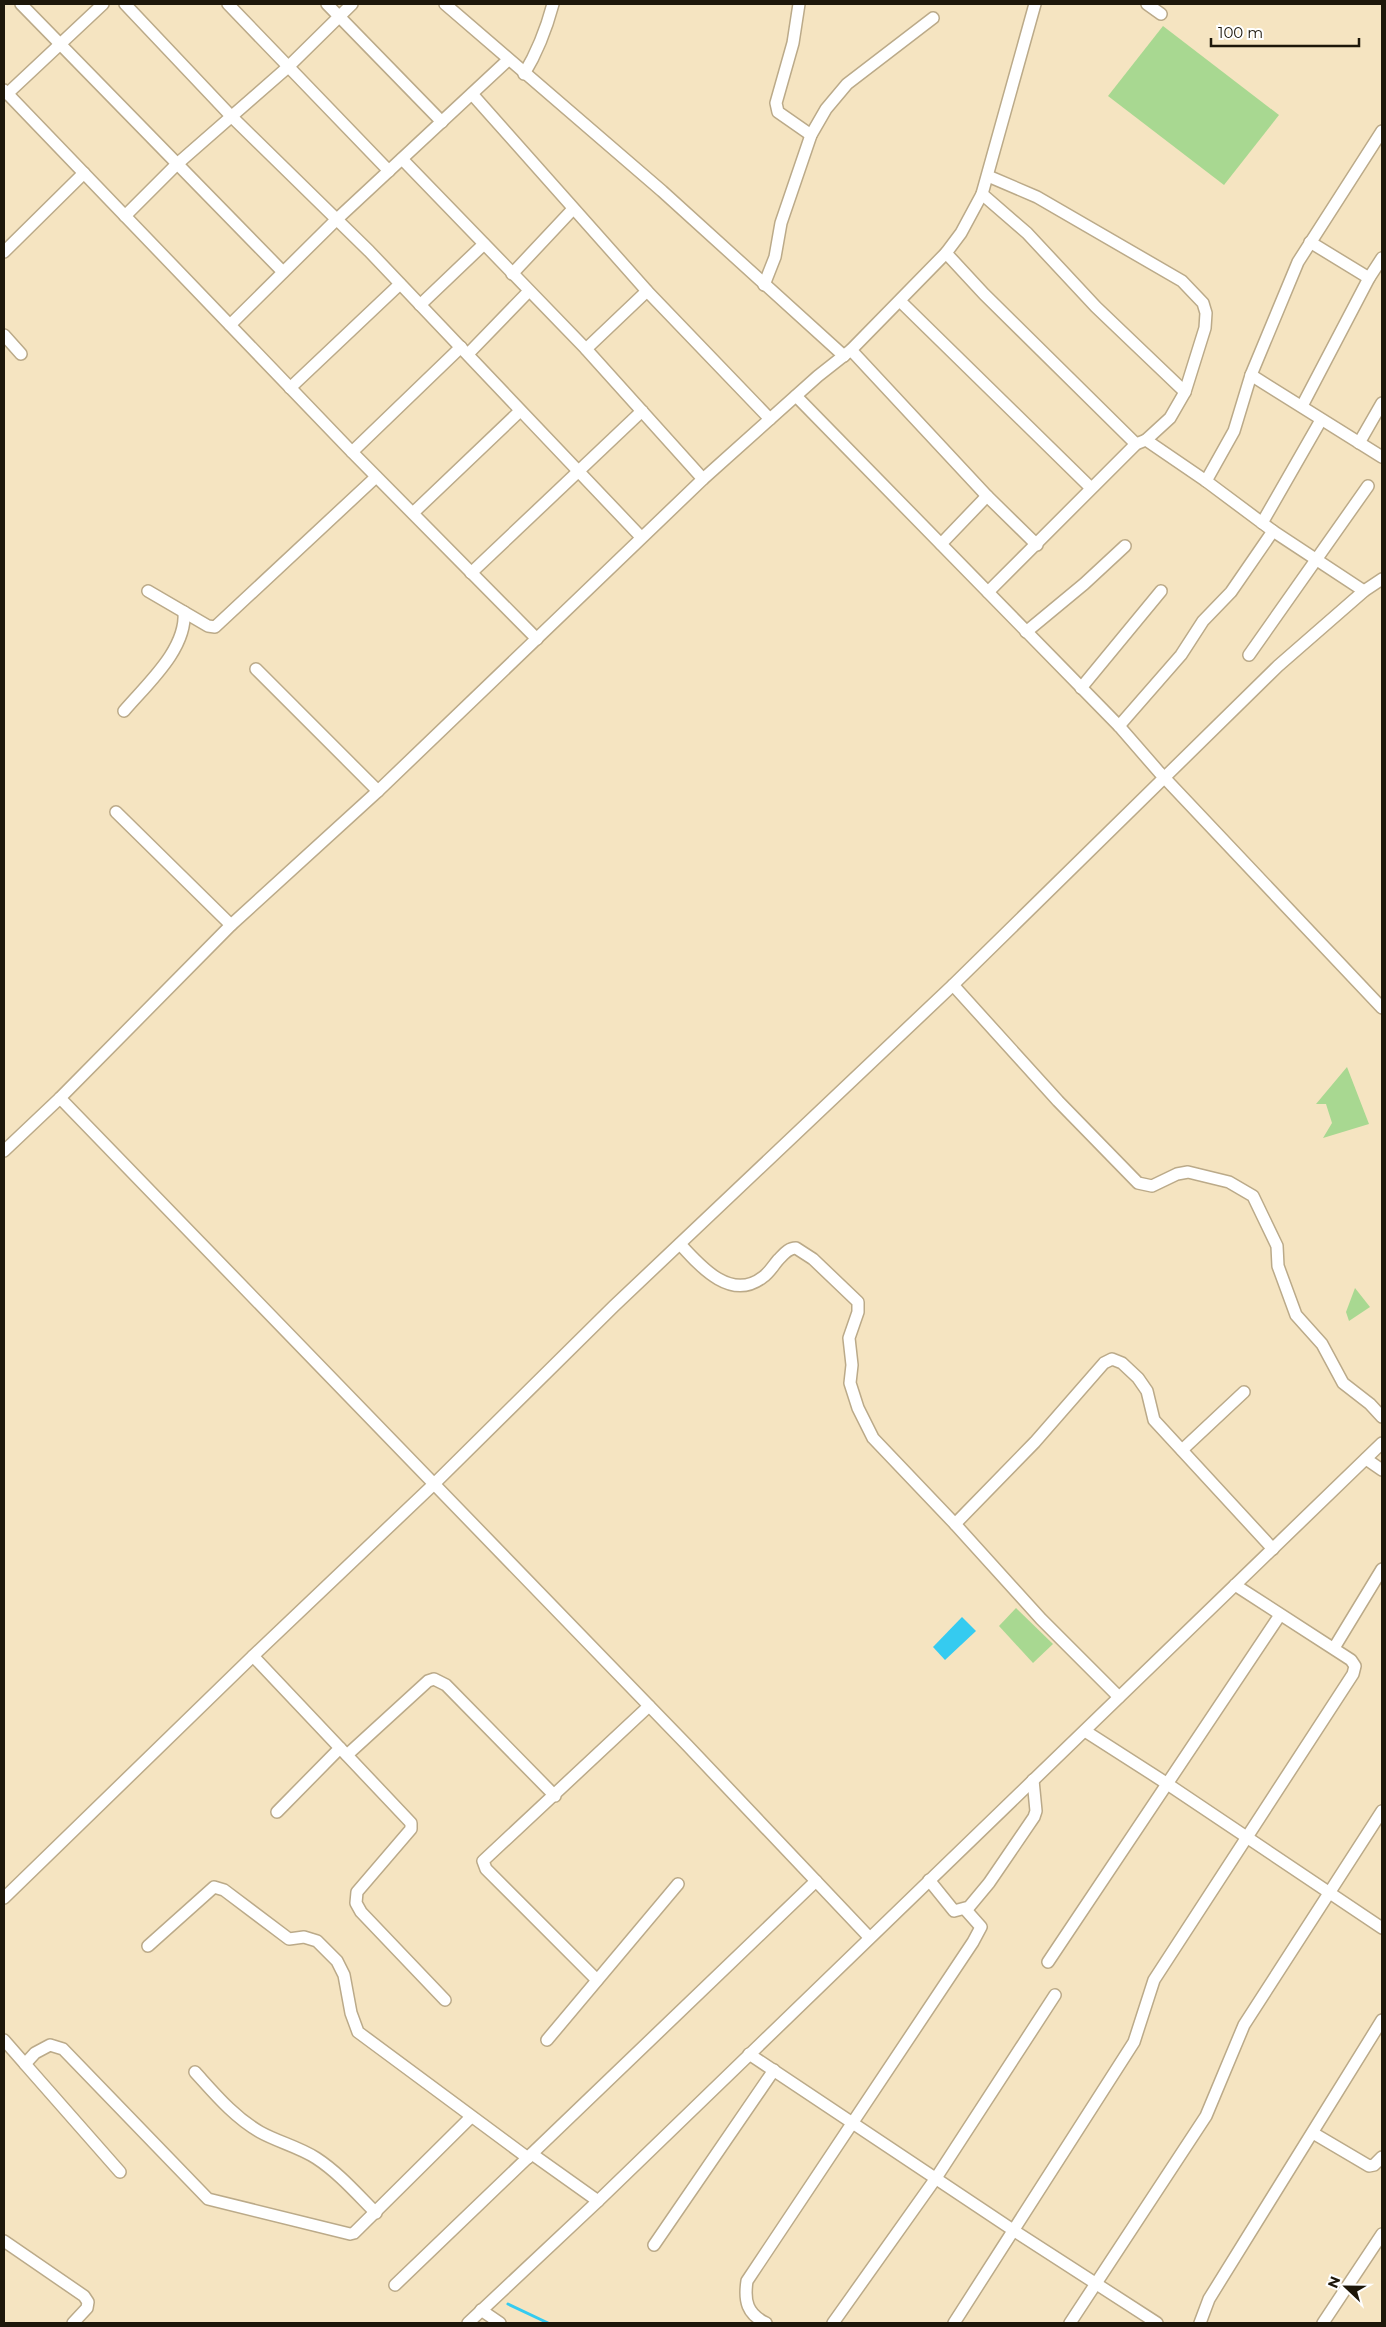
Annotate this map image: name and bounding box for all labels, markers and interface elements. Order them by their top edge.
scale bar [1211,15,1358,47]
text: 100 m [1218,23,1263,42]
north arrow [1321,2262,1371,2312]
text: N [1323,2274,1344,2291]

